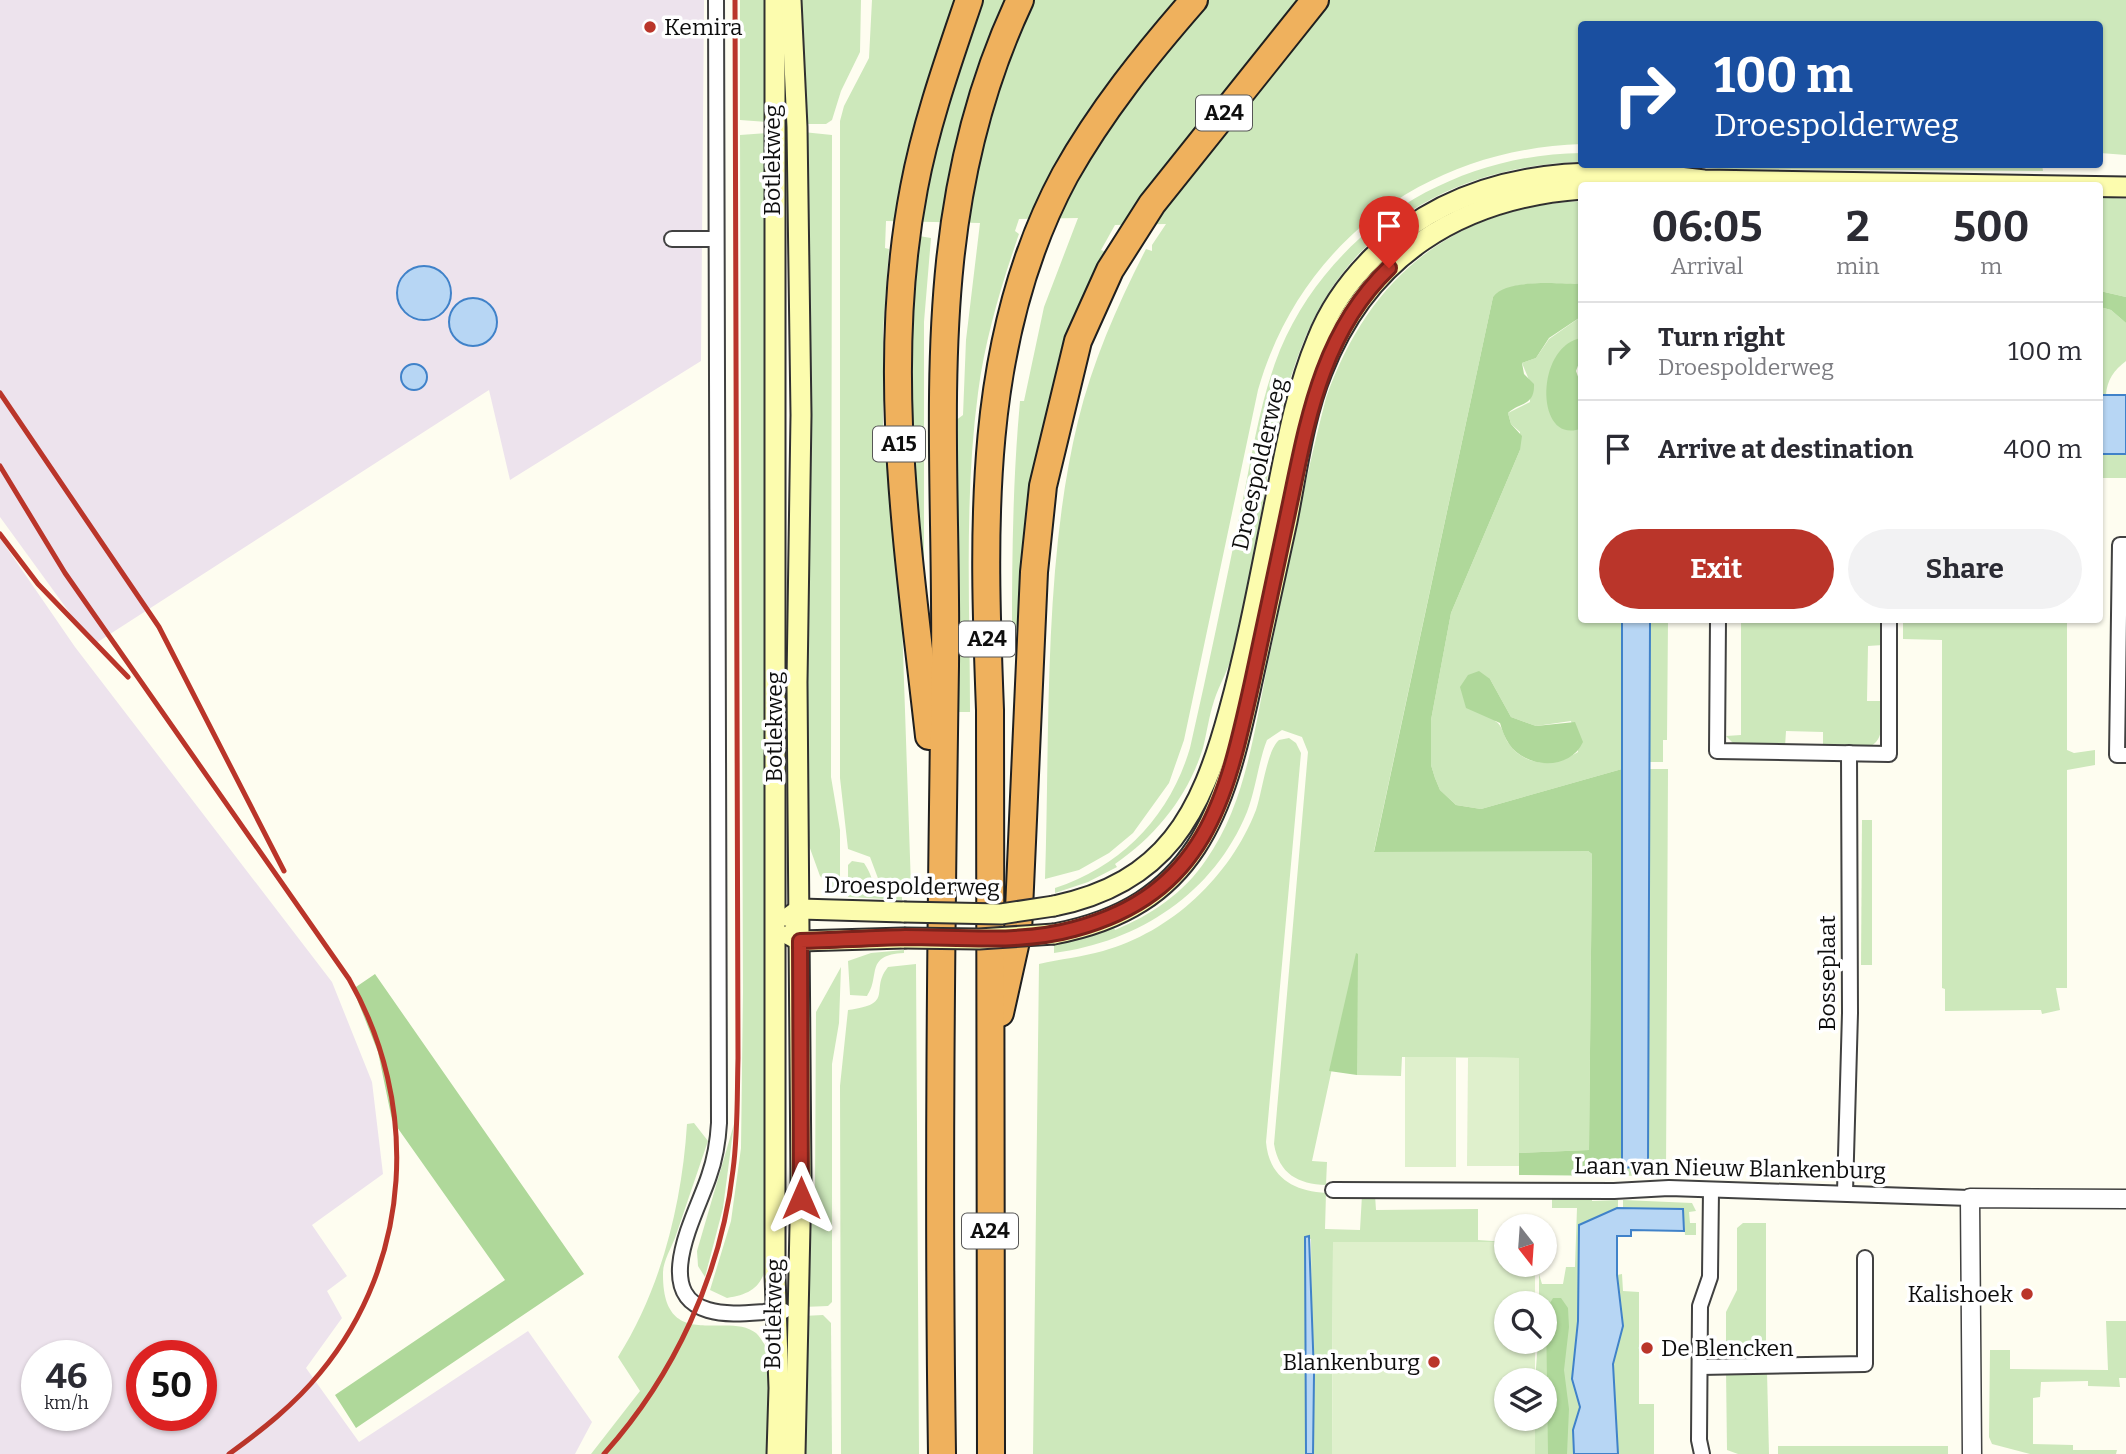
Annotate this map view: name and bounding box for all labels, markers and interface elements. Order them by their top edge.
place label: Kemira [664,13,743,41]
marker: Kemira [642,19,658,35]
text: 100 m [1714,46,1853,105]
icon: right [1599,49,1690,140]
road number: A24 [1196,96,1252,130]
street label: Botlekweg [758,104,786,216]
text: Droespolderweg [1714,106,1959,144]
pin [1359,196,1419,268]
text: 06:05 [1652,202,1763,252]
text: 2 [1846,202,1870,252]
text: 500 [1953,202,2029,252]
icon: arrive [1370,207,1408,245]
text: Arrival [1671,252,1744,280]
text: min [1836,252,1879,280]
text: m [1980,252,2002,280]
text: Turn right [1658,322,1785,353]
icon: right [1599,332,1637,370]
text: 100 m [2008,336,2082,367]
text: Droespolderweg [1658,353,1834,381]
street label: Droespolderweg [1226,375,1292,553]
road number: A15 [873,426,925,462]
icon: arrive [1599,430,1637,468]
text: Arrive at destination [1658,434,1913,465]
text: 400 m [2003,434,2082,465]
button: Exit [1599,529,1834,609]
button: Share [1848,529,2082,609]
road number: A24 [959,622,1015,656]
street label: Botlekweg [760,671,788,783]
street label: Droespolderweg [824,870,1000,902]
street label: Bosseplaat [1813,915,1841,1031]
street label: Laan van Nieuw Blankenburg [1574,1151,1886,1185]
position arrow [764,1161,838,1235]
road number: A24 [962,1214,1018,1248]
north arrow [1494,1214,1558,1278]
map controls [1494,1214,1557,1431]
street label: Botlekweg [758,1258,788,1370]
place label: Kalishoek [1907,1280,2013,1308]
marker: Kalishoek [2019,1286,2035,1302]
button: search [1494,1291,1557,1354]
place label: De Blencken [1661,1334,1794,1362]
speed limit sign: 50 [126,1340,217,1431]
marker: De Blencken [1639,1340,1655,1356]
place label: Blankenburg [1282,1348,1420,1376]
marker: Blankenburg [1426,1354,1442,1370]
text: 46 [45,1355,88,1397]
button: layers [1494,1368,1557,1431]
text: km/h [44,1392,89,1414]

